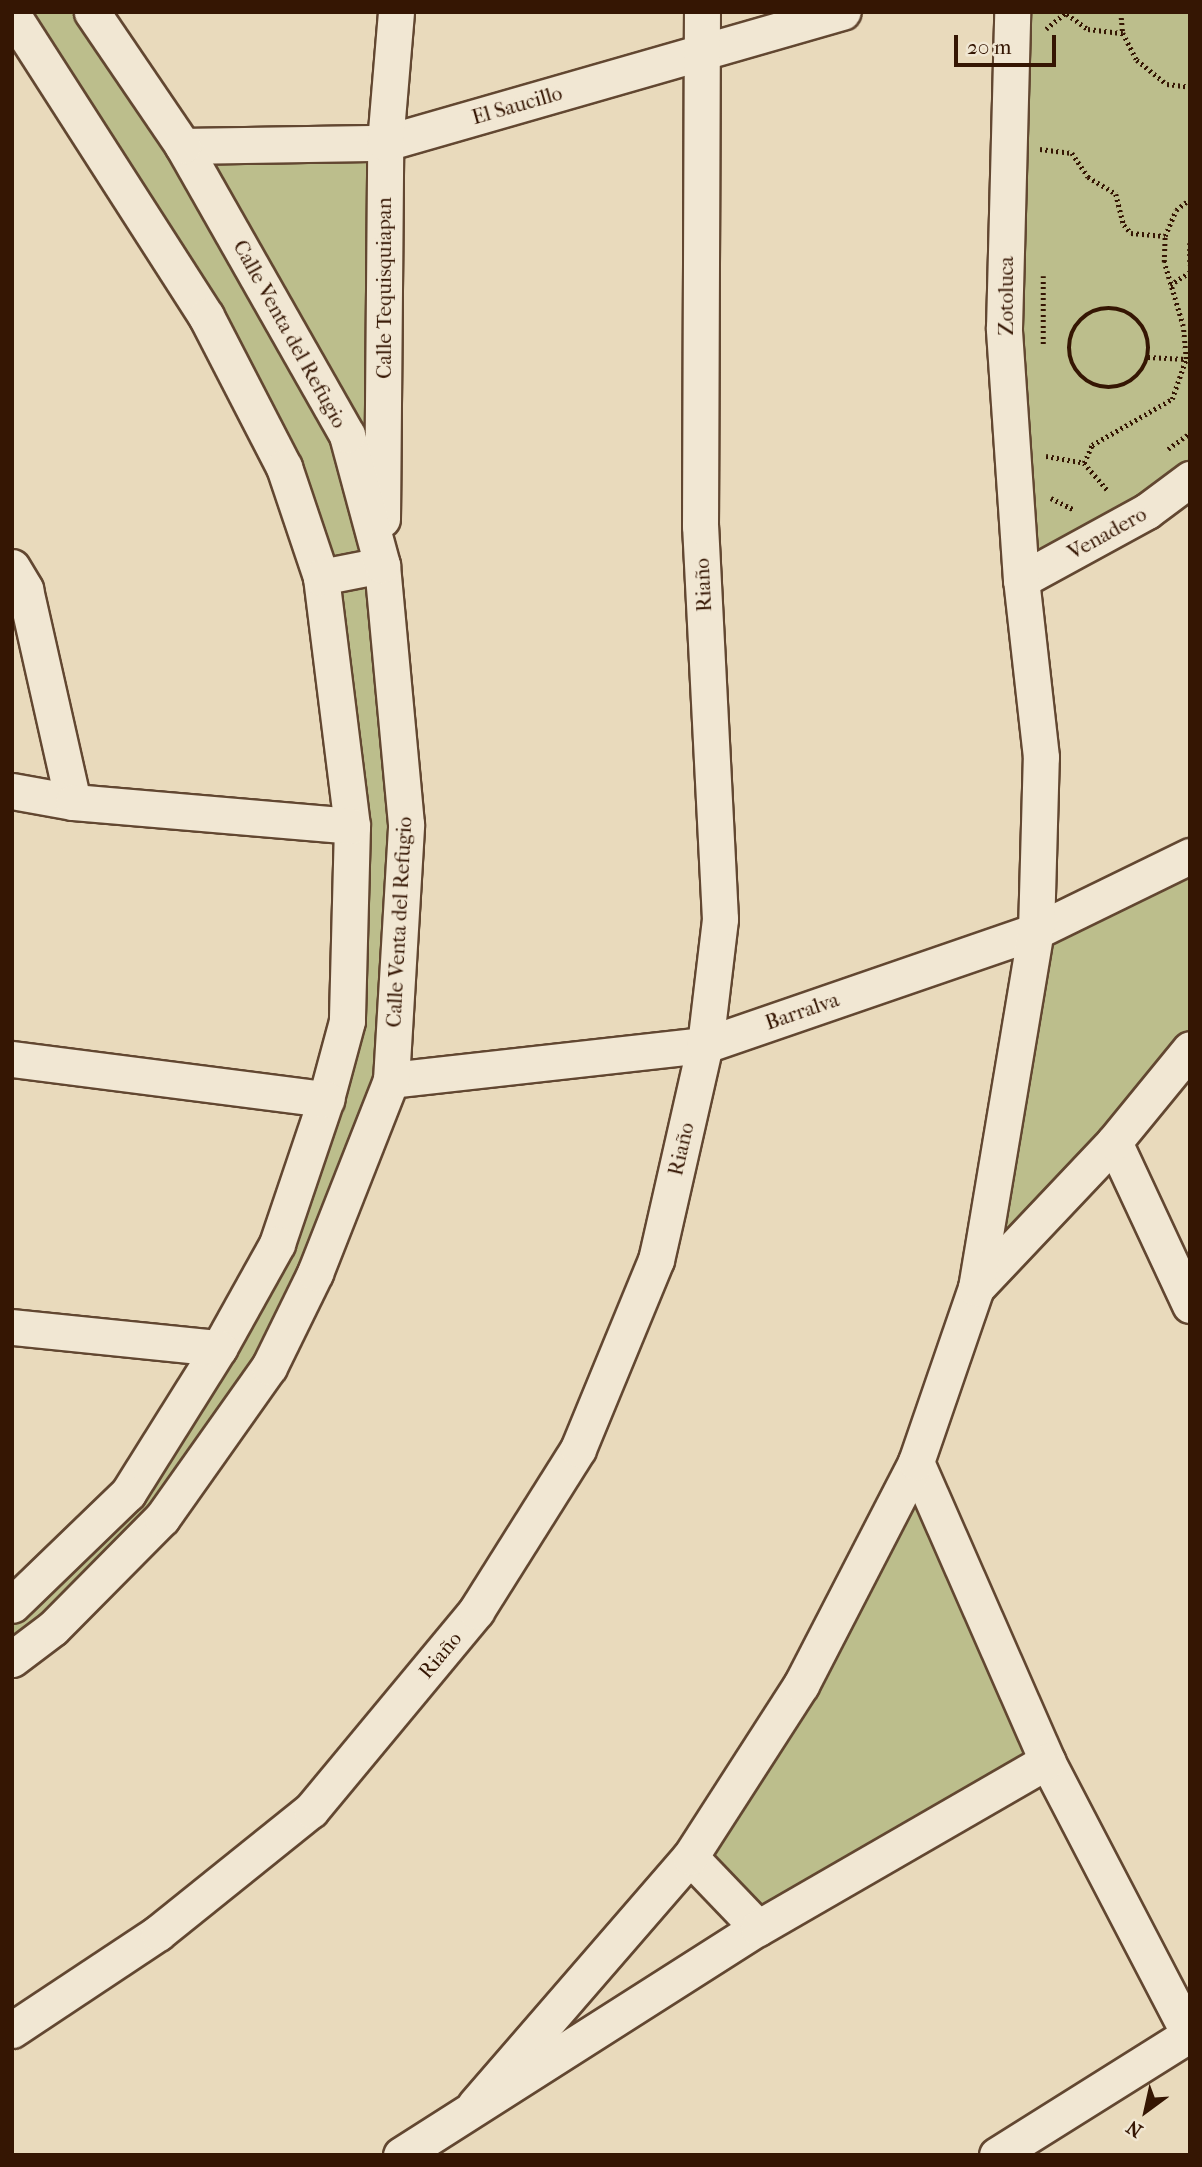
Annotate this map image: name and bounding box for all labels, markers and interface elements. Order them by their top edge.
scale bar [957,21,1058,65]
text: 20 m [967,35,1011,59]
street label: El Saucillo [469,80,565,130]
street label: Calle Tequisquiapan [371,197,397,379]
street label: Calle Venta del Refugio [228,236,352,432]
street label: Zotoluca [993,256,1019,336]
street label: Venadero [1063,501,1151,565]
street label: Riaño [689,557,717,613]
street label: Calle Venta del Refugio [381,816,417,1028]
street label: Barralva [762,987,842,1035]
street label: Riaño [663,1120,699,1178]
street label: Riaño [413,1626,467,1684]
north arrow [1111,2076,1181,2146]
text: N [1123,2115,1147,2142]

